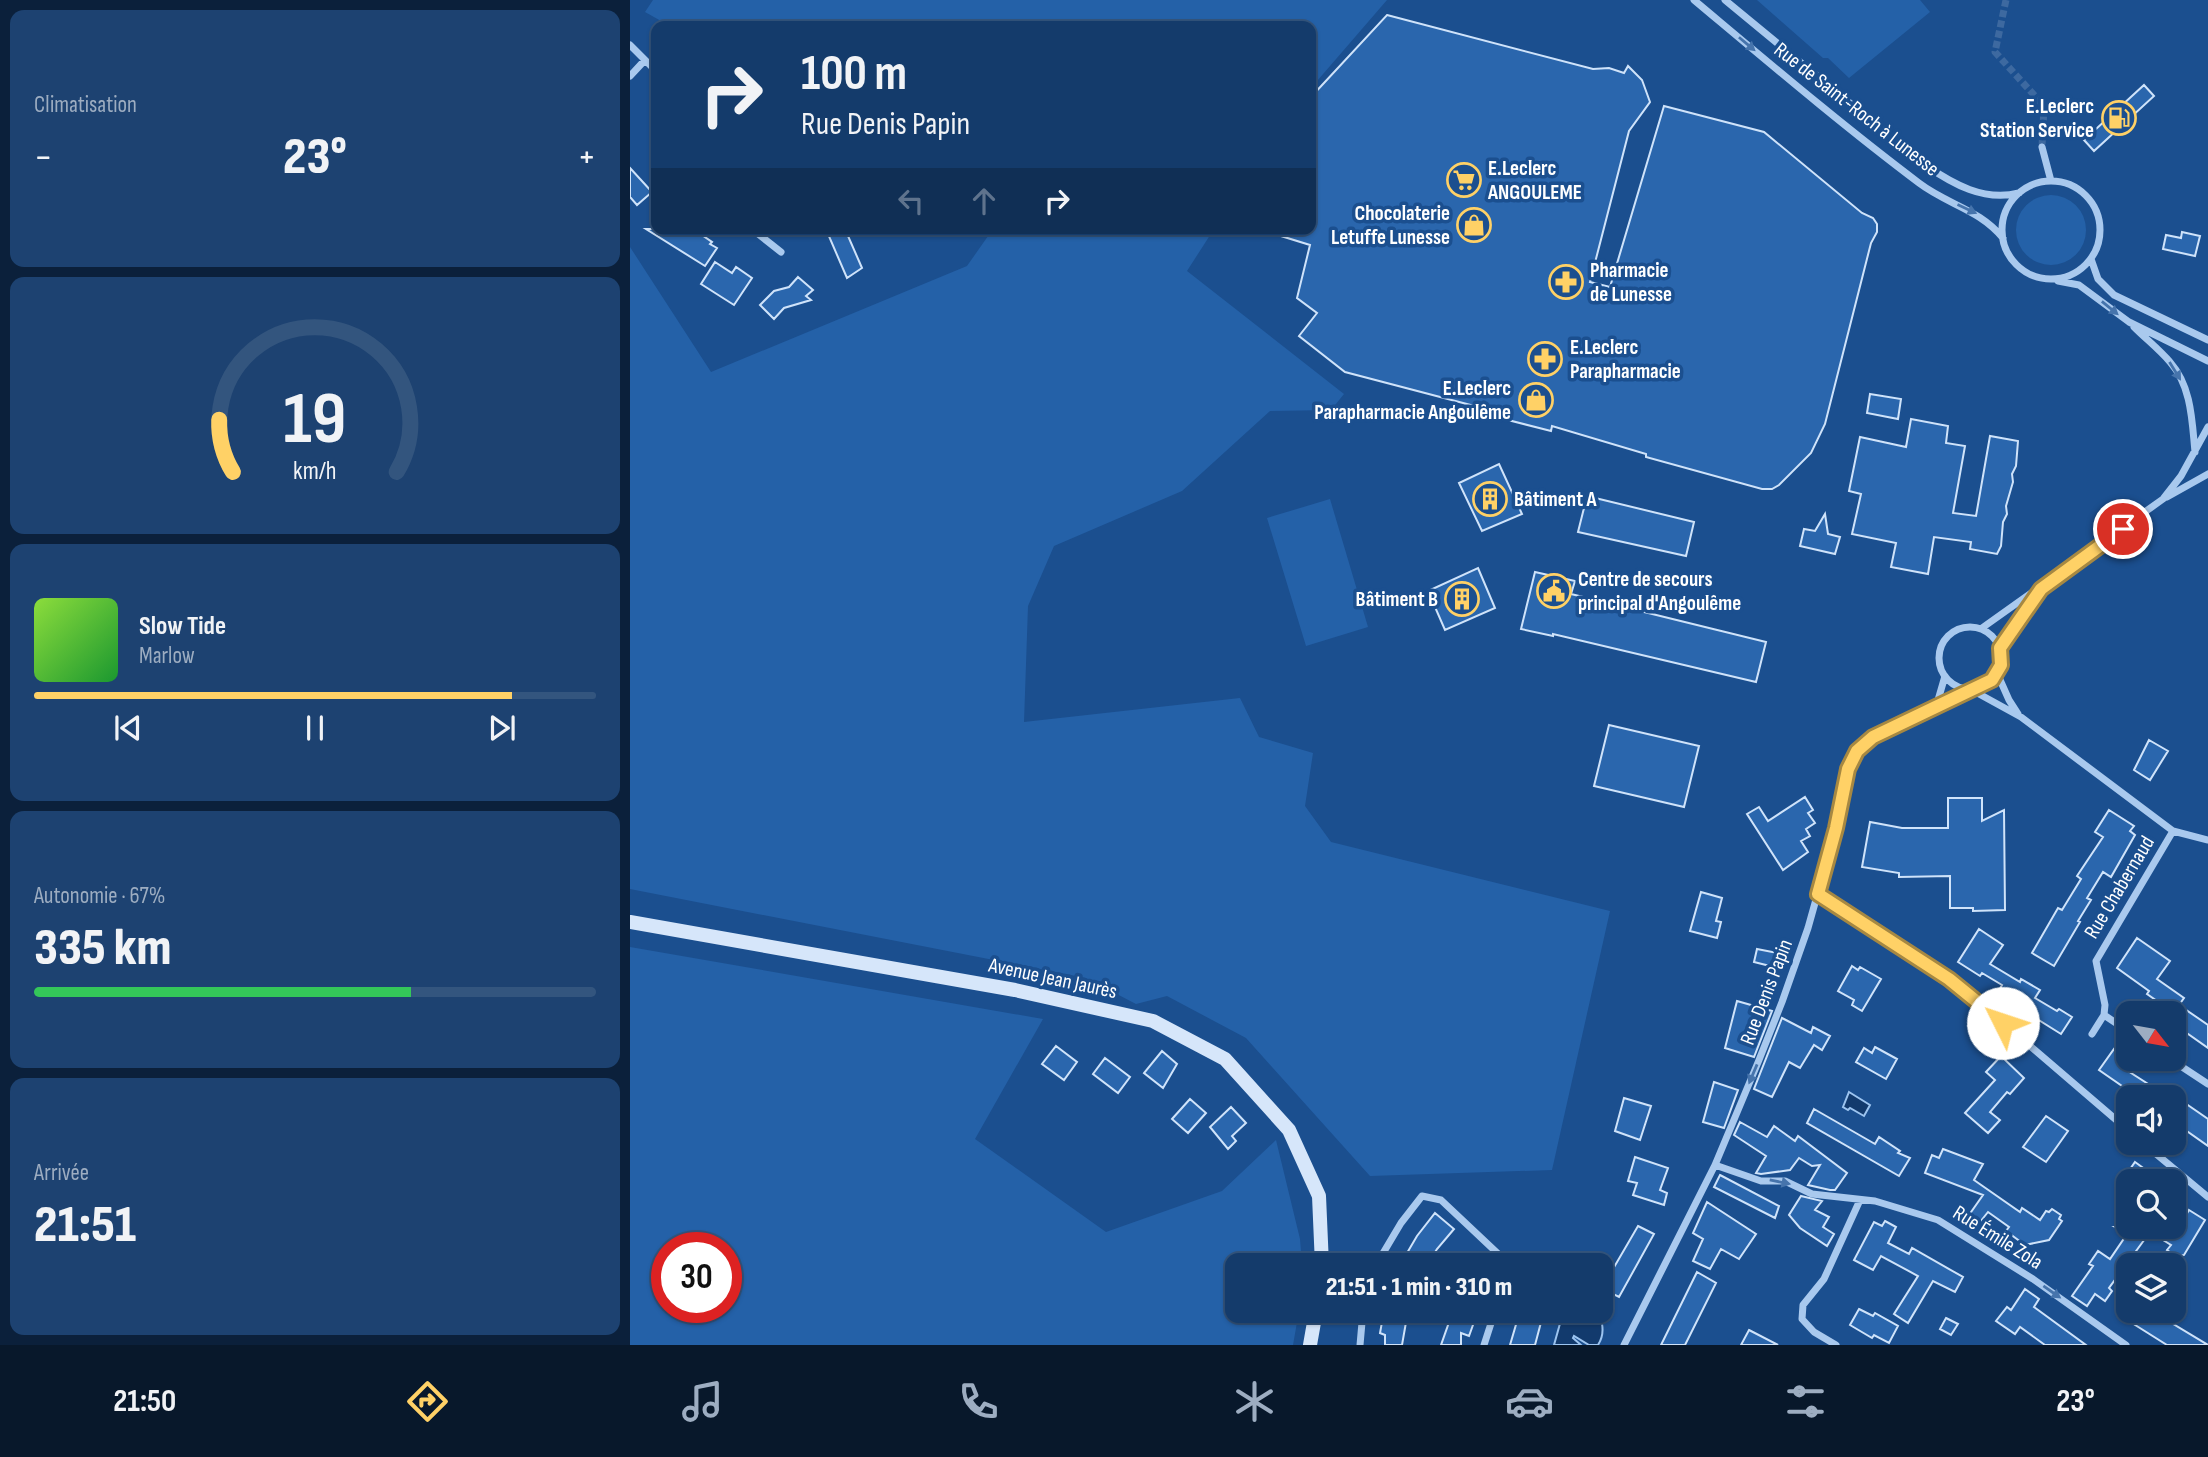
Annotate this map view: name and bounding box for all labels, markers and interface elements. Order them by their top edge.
one-way arrow [1738,36,1755,51]
street label: Rue de Saint-Roch à Lunesse [1769,37,1944,182]
text: 100 m [801,45,907,104]
icon: right [686,49,777,140]
text: Climatisation [34,91,137,119]
place label: E.Leclerc Station Service [1980,94,2094,143]
fuel station icon: E.Leclerc Station Service [2100,99,2138,137]
text: Rue Denis Papin [801,105,970,144]
text: 23° [283,126,347,189]
text: − [34,135,53,180]
text: + [577,135,596,180]
place label: E.Leclerc ANGOULEME [1487,156,1582,205]
supermarket icon: E.Leclerc ANGOULEME [1445,161,1483,199]
icon: left [892,182,930,220]
icon: ahead [965,182,1003,220]
icon: right [1038,182,1076,220]
place label: Chocolaterie Letuffe Lunesse [1331,201,1450,250]
one-way arrow [1957,204,1977,215]
shop icon: Chocolaterie Letuffe Lunesse [1455,206,1493,244]
place label: Pharmacie de Lunesse [1590,258,1672,307]
pharmacy icon: Pharmacie de Lunesse [1547,263,1585,301]
one-way arrow [2101,300,2118,315]
place label: E.Leclerc Parapharmacie [1570,335,1681,384]
pharmacy icon: E.Leclerc Parapharmacie [1526,340,1564,378]
one-way arrow [2169,361,2182,381]
text: 19 [283,376,347,464]
place label: E.Leclerc Parapharmacie Angoulême [1314,376,1511,425]
shop icon: E.Leclerc Parapharmacie Angoulême [1517,381,1555,419]
text: km/h [293,455,337,486]
building icon: Bâtiment A [1471,480,1509,518]
place label: Bâtiment A [1514,487,1597,512]
pin [2093,499,2153,559]
icon: arrive [2104,510,2142,548]
place label: Centre de secours principal d'Angoulême [1578,567,1741,616]
public building icon: Centre de secours principal d'Angoulême [1535,572,1573,610]
building icon: Bâtiment B [1443,580,1481,618]
place label: Bâtiment B [1356,587,1438,612]
text: Slow Tide [139,611,226,642]
text: Marlow [139,642,195,670]
icon: previous [109,709,147,747]
icon: pause [296,709,334,747]
icon: next [483,709,521,747]
street label: Rue Chabernaud [2079,831,2160,943]
text: Autonomie · 67% [34,882,165,910]
text: 335 km [34,917,172,980]
street label: Rue Denis Papin [1735,936,1798,1049]
street label: Avenue Jean Jaurès [985,952,1119,1004]
position arrow [1966,986,2040,1060]
north arrow [2116,1001,2186,1071]
map controls [2116,1001,2186,1323]
one-way arrow [1747,1063,1758,1084]
button: sound [2116,1085,2186,1155]
text: Arrivée [34,1159,89,1187]
button: search [2116,1169,2186,1239]
one-way arrow [1769,1177,1791,1188]
text: 21:51 [34,1194,136,1257]
street label: Rue Émile Zola [1948,1200,2047,1275]
speed limit sign: 30 [651,1232,742,1323]
button: layers [2116,1253,2186,1323]
text: 21:51 · 1 min · 310 m [1326,1272,1512,1303]
one-way arrow [2043,1285,2061,1299]
icon: directions [403,1377,452,1426]
icon: music [678,1377,727,1426]
icon: phone [954,1377,1003,1426]
icon: climate [1230,1377,1279,1426]
icon: car [1505,1377,1554,1426]
icon: filters [1781,1377,1830,1426]
text: 21:50 [113,1382,176,1421]
text: 23° [2056,1382,2095,1421]

